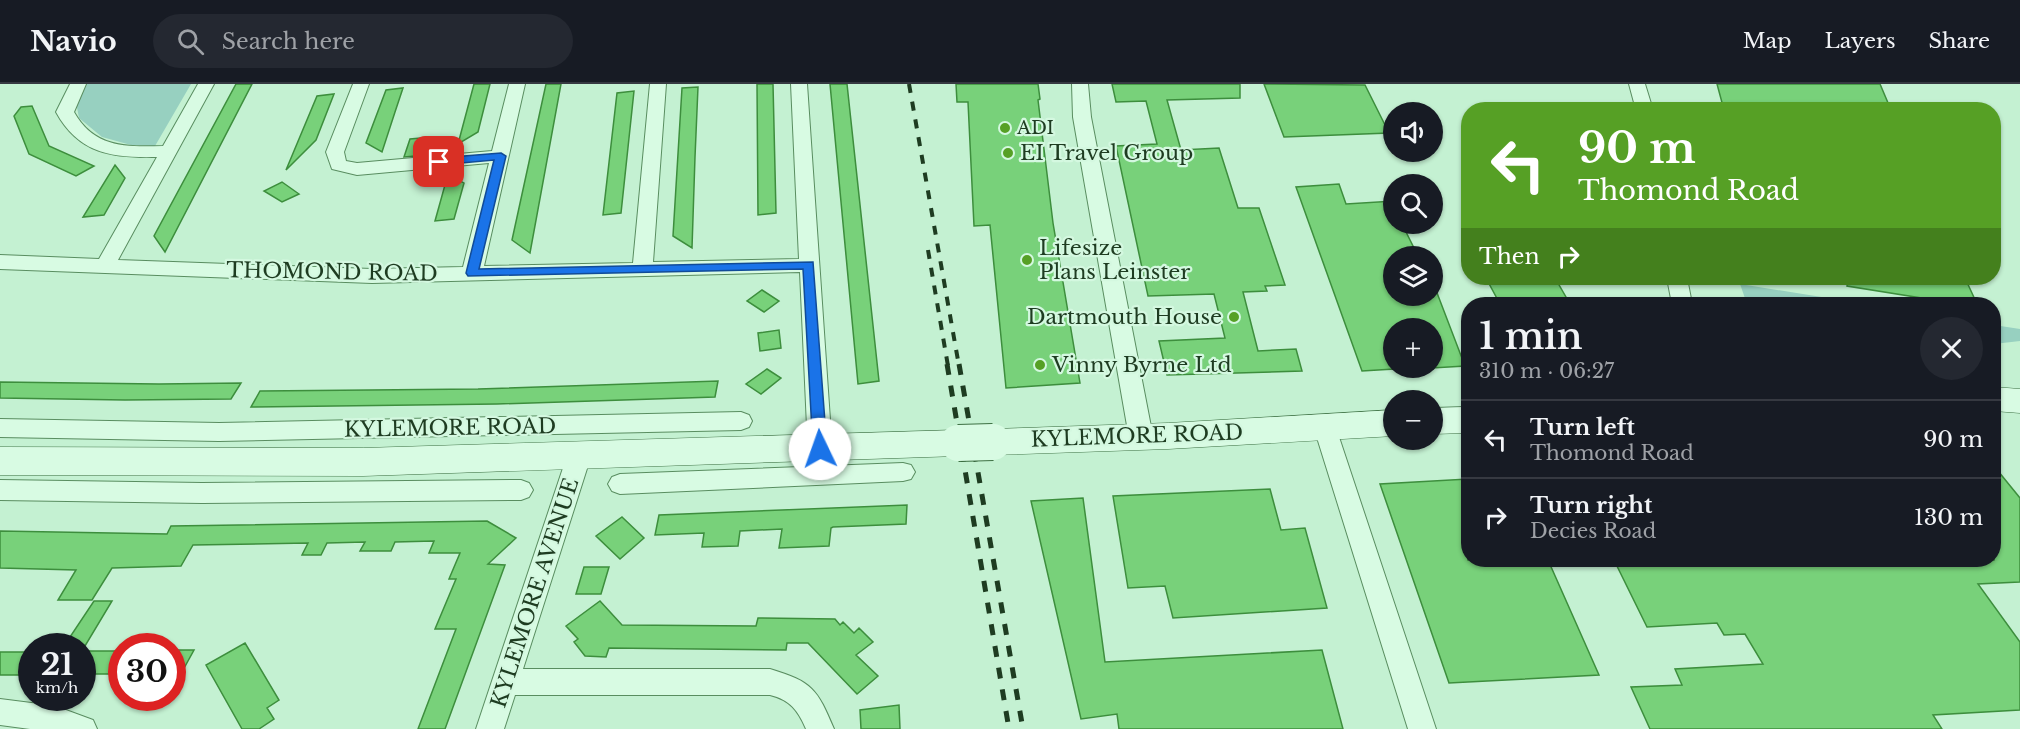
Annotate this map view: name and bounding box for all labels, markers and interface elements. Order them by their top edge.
search box [153,14,573,68]
text: Navio [30,24,117,59]
icon: search [174,25,207,58]
text: Search here [222,28,355,55]
text: Map [1743,28,1792,54]
text: Layers [1825,28,1896,54]
text: Share [1929,28,1990,54]
map controls [1383,102,1443,450]
button: sound [1383,102,1443,162]
place label: ADI [1016,117,1054,139]
marker: ADI [998,121,1012,135]
text: 90 m [1578,122,1696,174]
icon: left [1479,126,1557,204]
pin [413,136,464,187]
place label: EI Travel Group [1020,140,1193,166]
icon: arrive [422,145,455,178]
marker: EI Travel Group [1001,146,1015,160]
button: search [1383,174,1443,234]
text: Thomond Road [1578,174,1799,207]
place label: Lifesize Plans Leinster [1039,235,1190,285]
icon: right [1552,240,1585,273]
text: Then [1479,243,1540,270]
button: layers [1383,246,1443,306]
marker: Lifesize Plans Leinster [1020,253,1034,267]
street label: THOMOND ROAD [226,257,438,287]
place label: Dartmouth House [1027,304,1222,330]
marker: Dartmouth House [1227,310,1241,324]
text: 1 min [1479,314,1583,359]
button: close [1920,317,1983,380]
button: + [1383,318,1443,378]
place label: Vinny Byrne Ltd [1051,352,1232,378]
marker: Vinny Byrne Ltd [1033,358,1047,372]
text: 310 m · 06:27 [1479,359,1614,383]
button: − [1383,390,1443,450]
street label: KYLEMORE ROAD [344,413,556,443]
text: Turn left [1530,414,1635,441]
position arrow [788,417,852,481]
street label: KYLEMORE ROAD [1030,419,1244,453]
icon: left [1479,423,1512,456]
text: 90 m [1923,426,1983,453]
text: Thomond Road [1530,441,1694,465]
street label: KYLEMORE AVENUE [486,475,584,711]
text: Turn right [1530,492,1652,519]
icon: right [1479,501,1512,534]
text: 130 m [1914,504,1983,531]
text: Decies Road [1530,519,1656,543]
speed limit sign: 30 [108,633,186,711]
text: 21 [41,646,73,683]
text: km/h [36,678,78,697]

